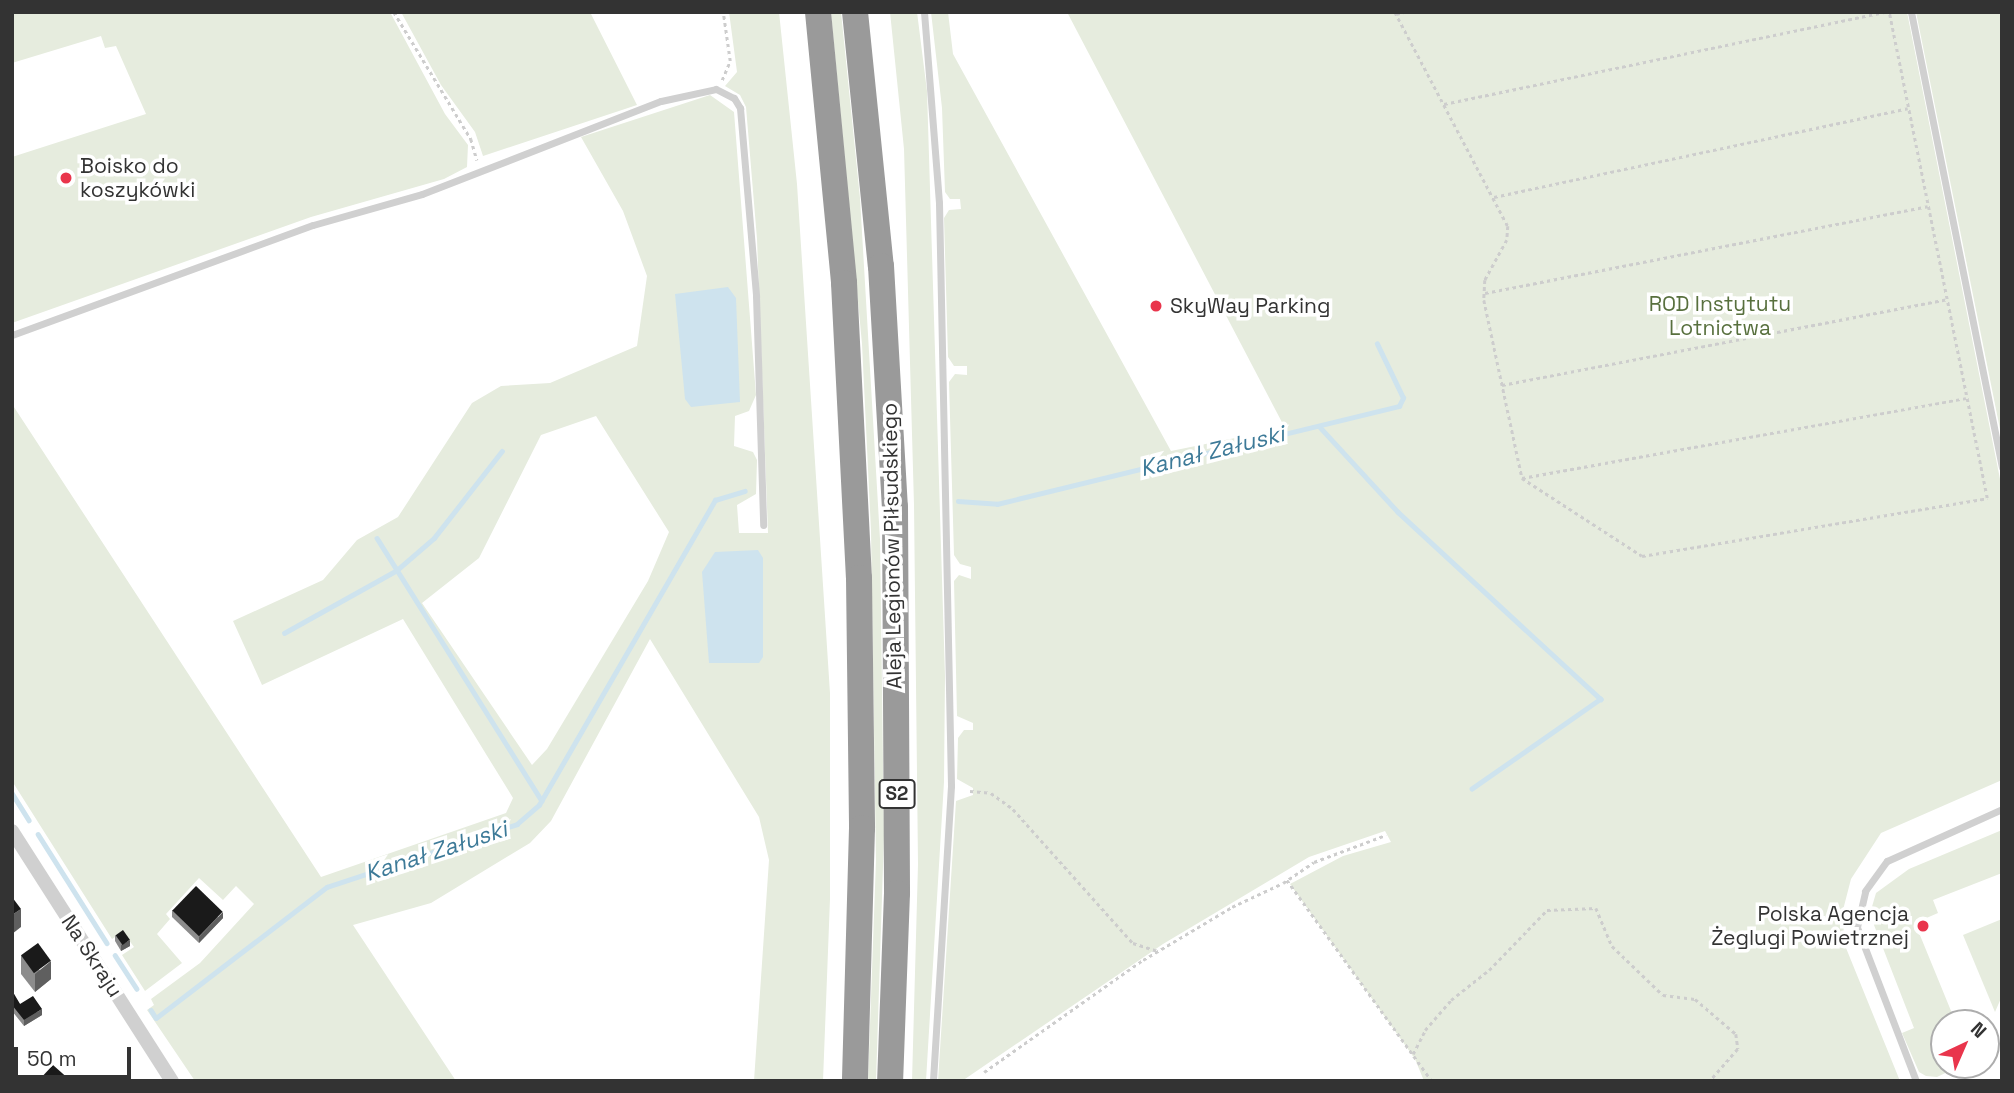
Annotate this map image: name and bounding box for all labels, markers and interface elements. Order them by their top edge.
place label: Boisko do koszykówki [80,153,195,203]
marker: Boisko do koszykówki [58,170,74,186]
park label: ROD Instytutu Lotnictwa [1649,291,1791,341]
place label: SkyWay Parking [1170,293,1330,319]
marker: SkyWay Parking [1148,298,1164,314]
street label: Aleja Legionów Piłsudskiego [877,403,907,689]
water label: Kanał Załuski [1137,420,1287,482]
road number: S2 [878,778,916,810]
water label: Kanał Załuski [361,815,511,887]
place label: Polska Agencja Żeglugi Powietrznej [1711,901,1909,951]
street label: Na Skraju [56,910,128,1002]
marker: Polska Agencja Żeglugi Powietrznej [1915,918,1931,934]
north arrow [1930,1009,2000,1079]
text: N [1965,1017,1992,1043]
scale bar [18,1034,135,1078]
text: 50 m [27,1045,77,1072]

